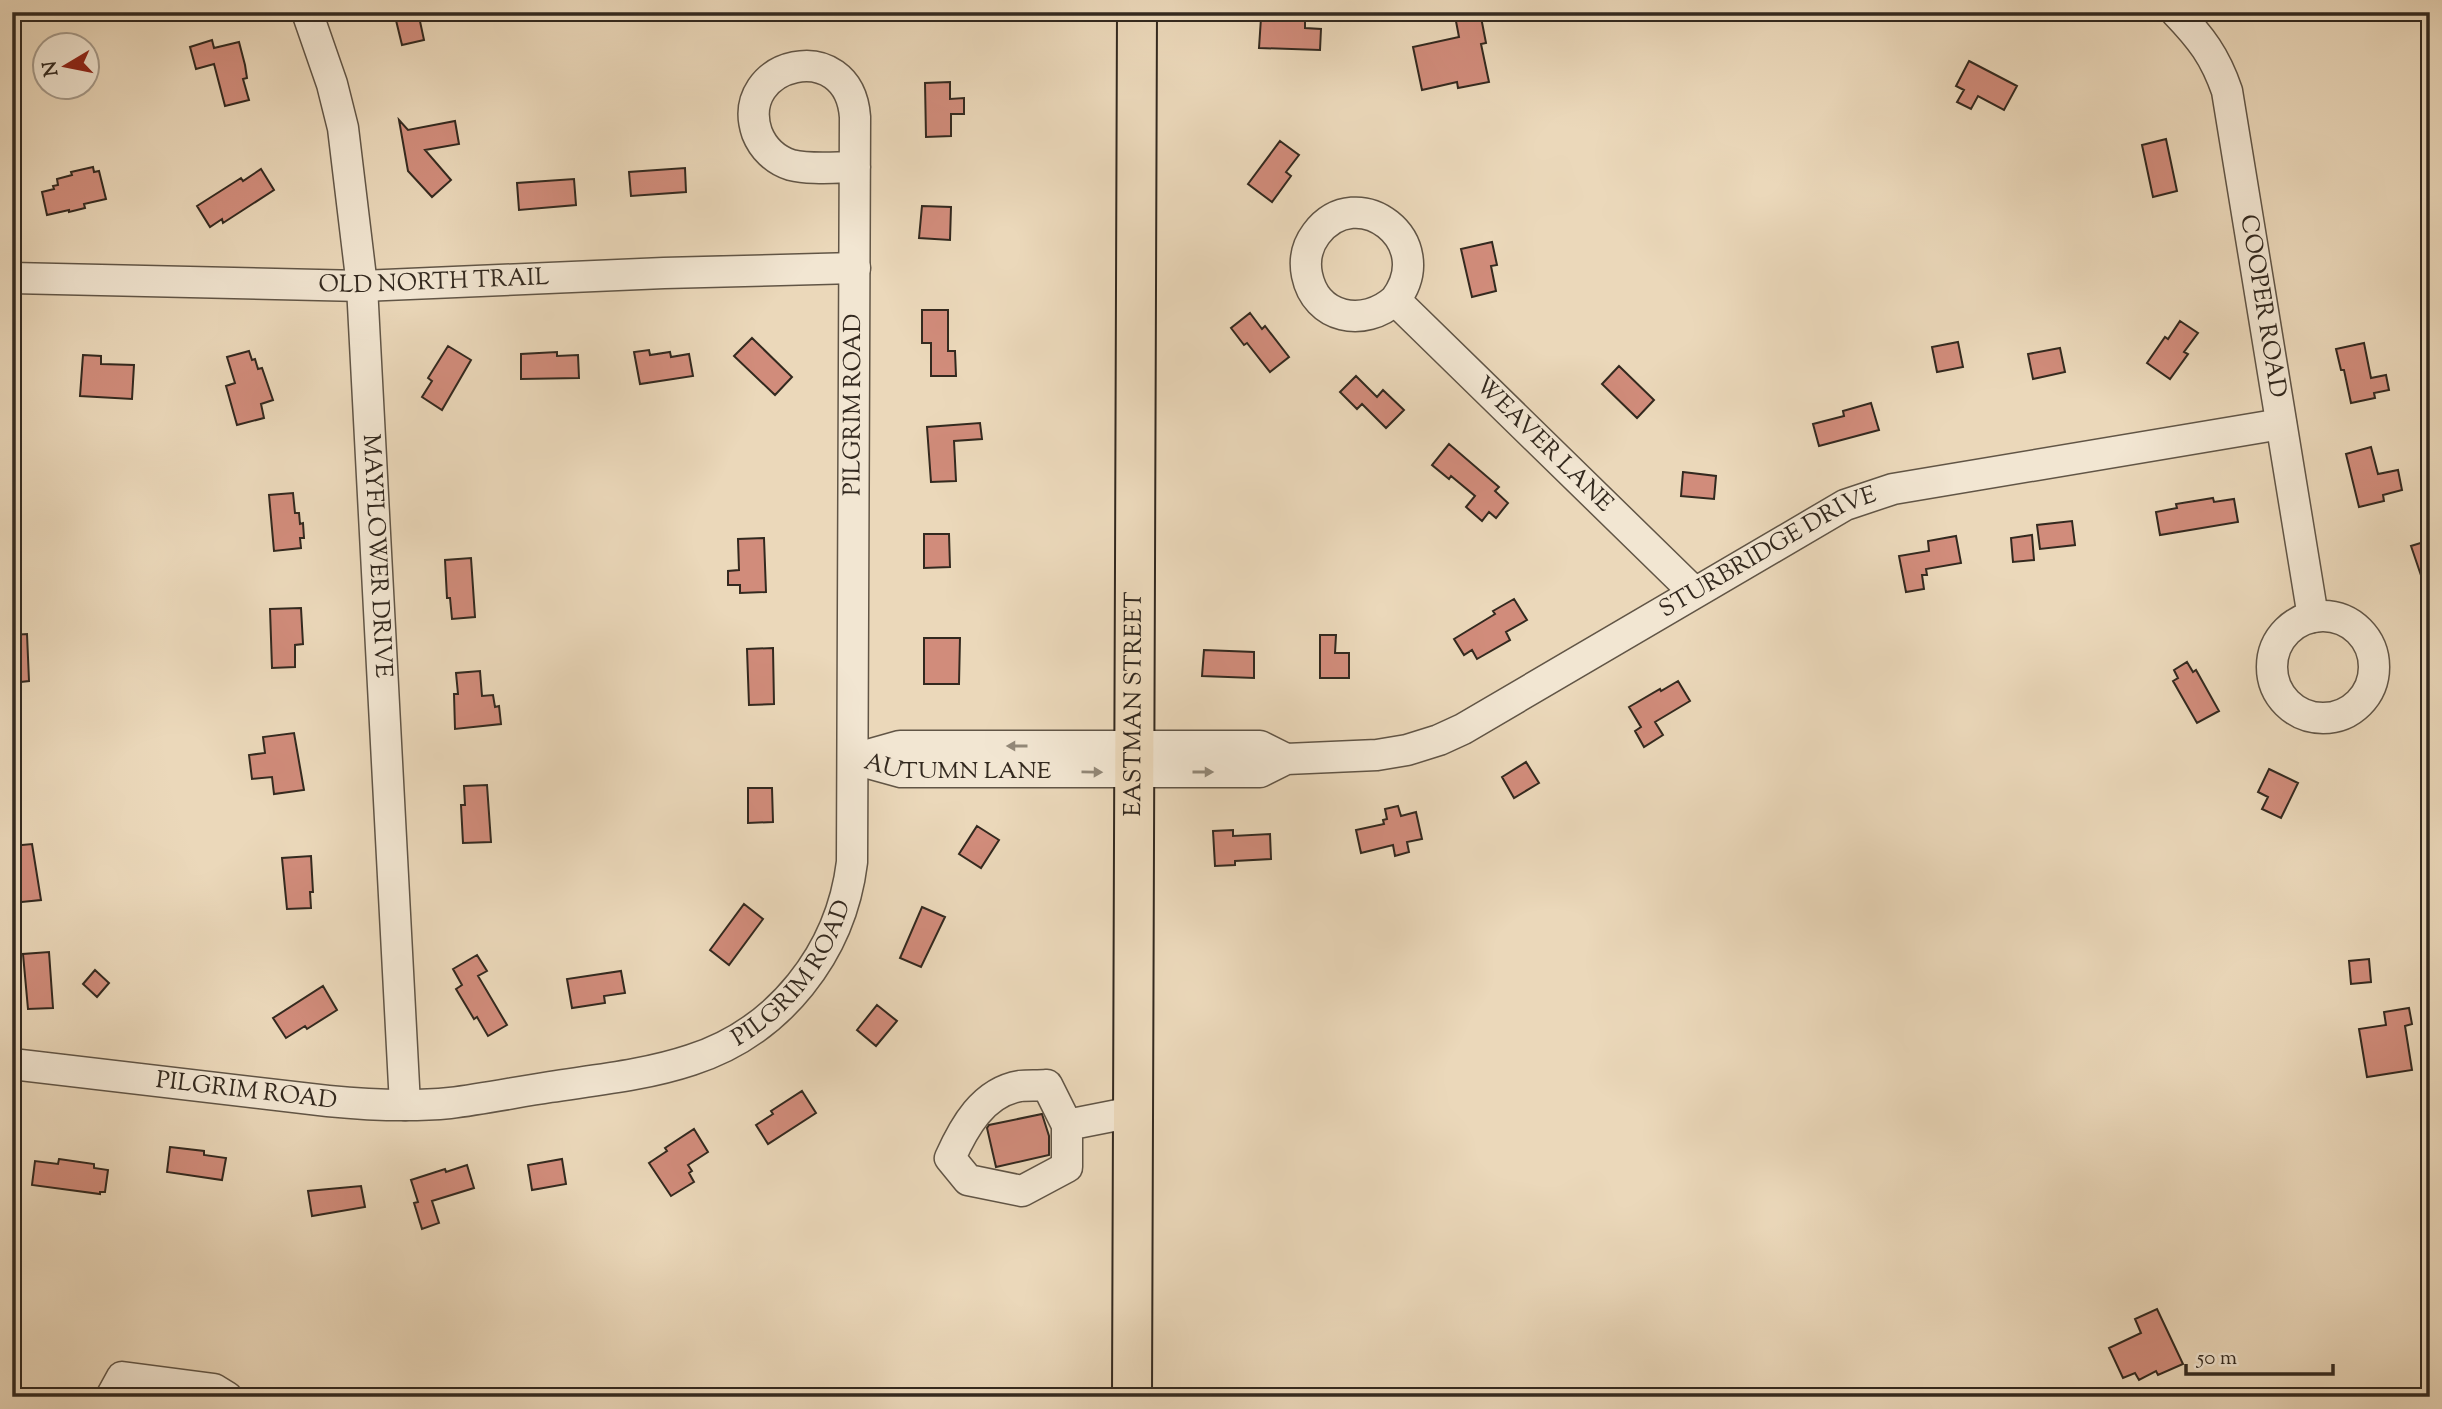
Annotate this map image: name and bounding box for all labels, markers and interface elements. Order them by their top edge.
north arrow [32,32,102,102]
text: N [37,59,66,78]
street label: COOPER ROAD [2230,212,2294,400]
street label: OLD NORTH TRAIL [318,261,550,303]
street label: PILGRIM ROAD [836,314,871,496]
street label: WEAVER LANE [1467,370,1621,521]
street label: MAYFLOWER DRIVE [353,433,400,679]
street label: STURBRIDGE DRIVE [1653,479,1881,627]
street label: EASTMAN STREET [1117,591,1152,817]
one-way arrow [1006,740,1028,752]
street label: AUTUMN LANE [860,746,1052,789]
one-way arrow [1081,766,1103,778]
one-way arrow [1192,766,1214,778]
street label: PILGRIM ROAD [726,896,860,1056]
street label: PILGRIM ROAD [154,1064,339,1119]
scale bar [2186,1332,2334,1376]
text: 50 m [2196,1344,2237,1374]

